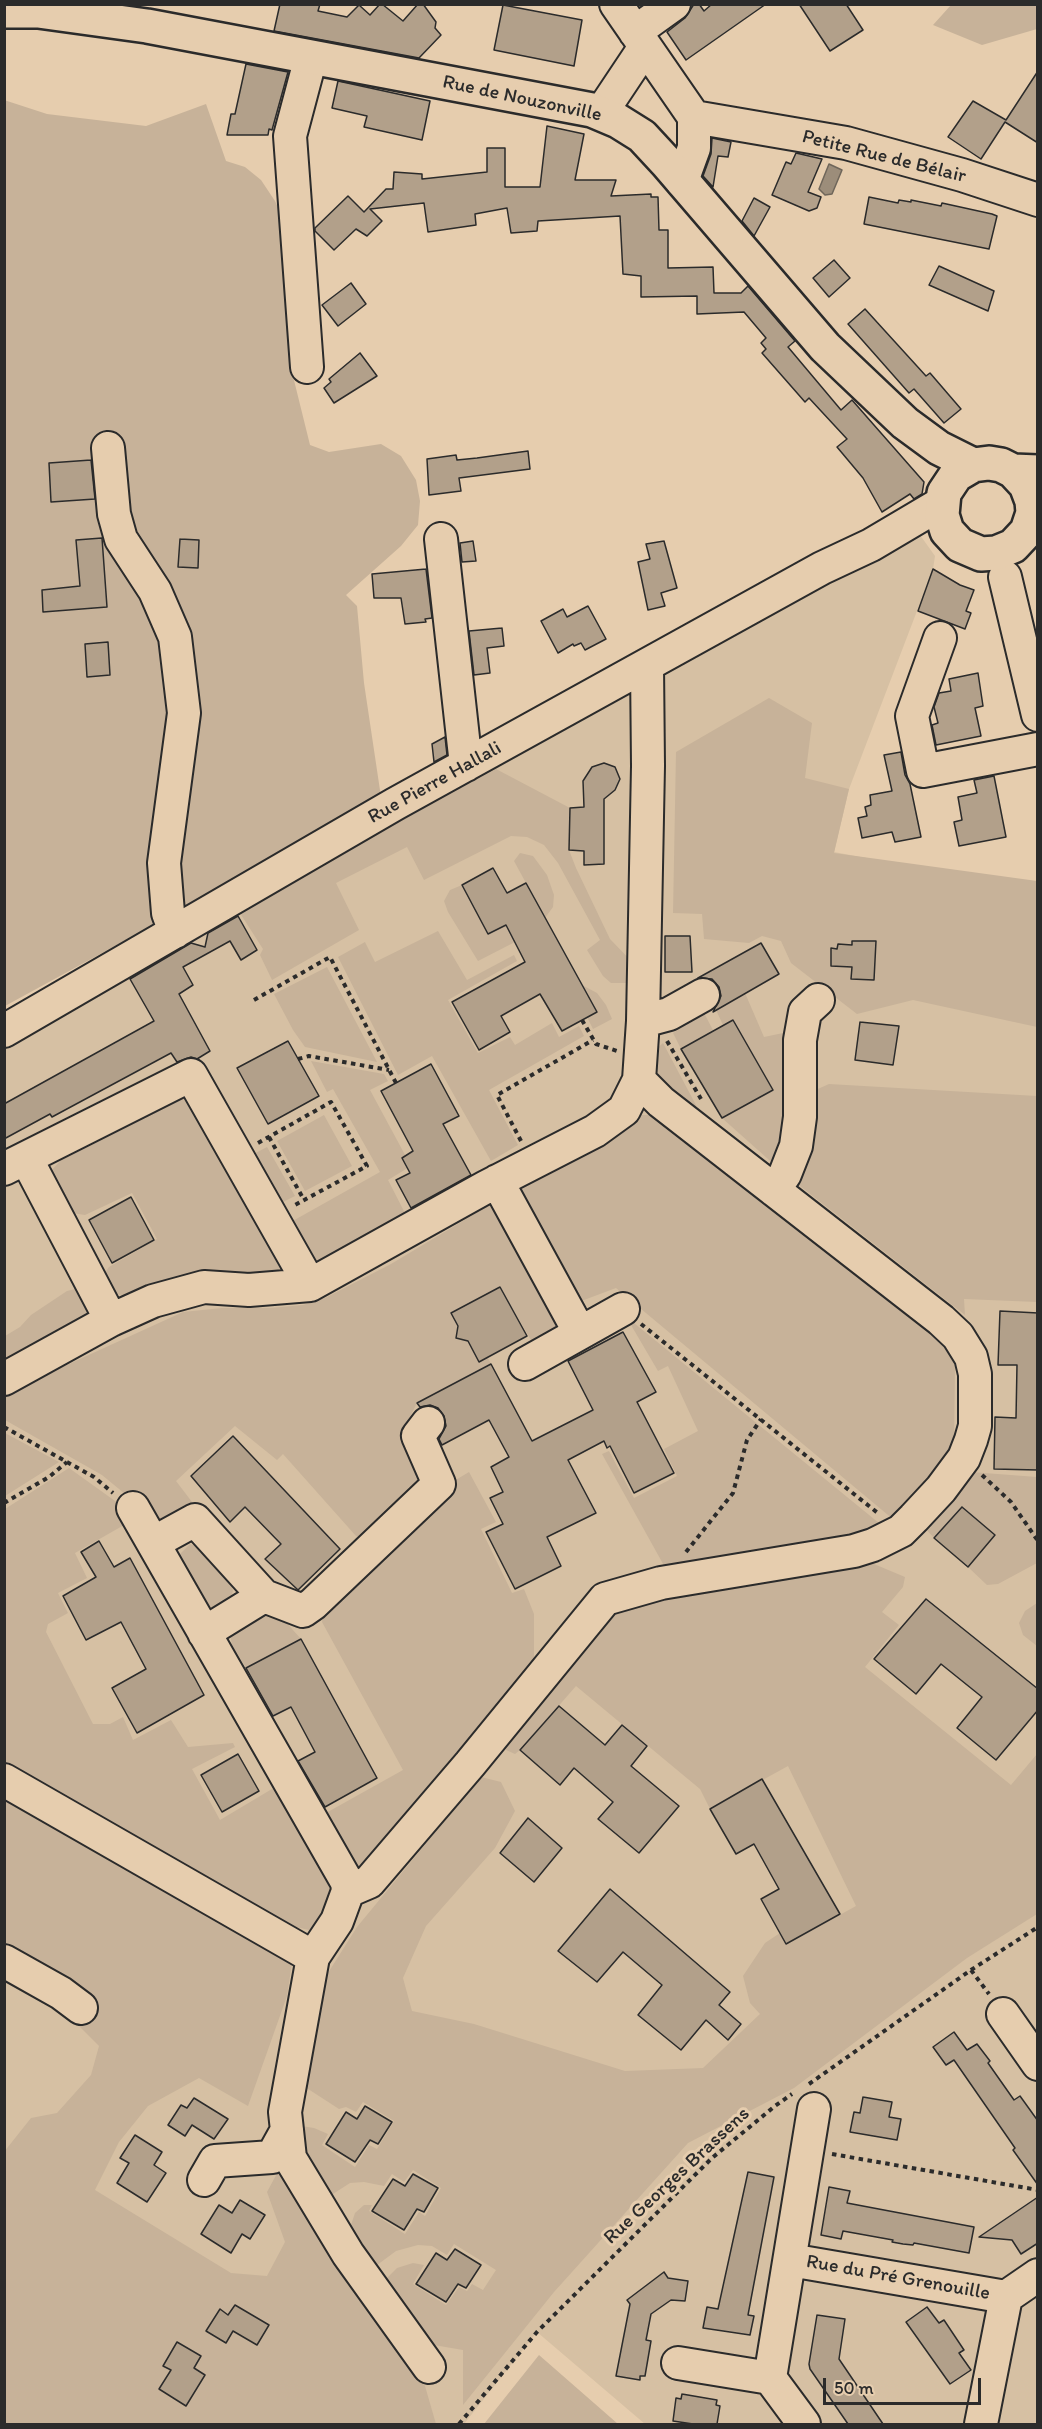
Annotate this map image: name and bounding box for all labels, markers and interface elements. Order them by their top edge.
street label: Rue de Nouzonville [440,70,604,128]
street label: Petite Rue de Bélair [800,125,968,189]
street label: Rue Pierre Hallali [364,736,506,830]
street label: Rue Georges Brassens [599,2102,755,2250]
street label: Rue du Pré Grenouille [804,2250,992,2306]
scale bar [826,2366,984,2404]
text: 50 m [834,2377,874,2399]

